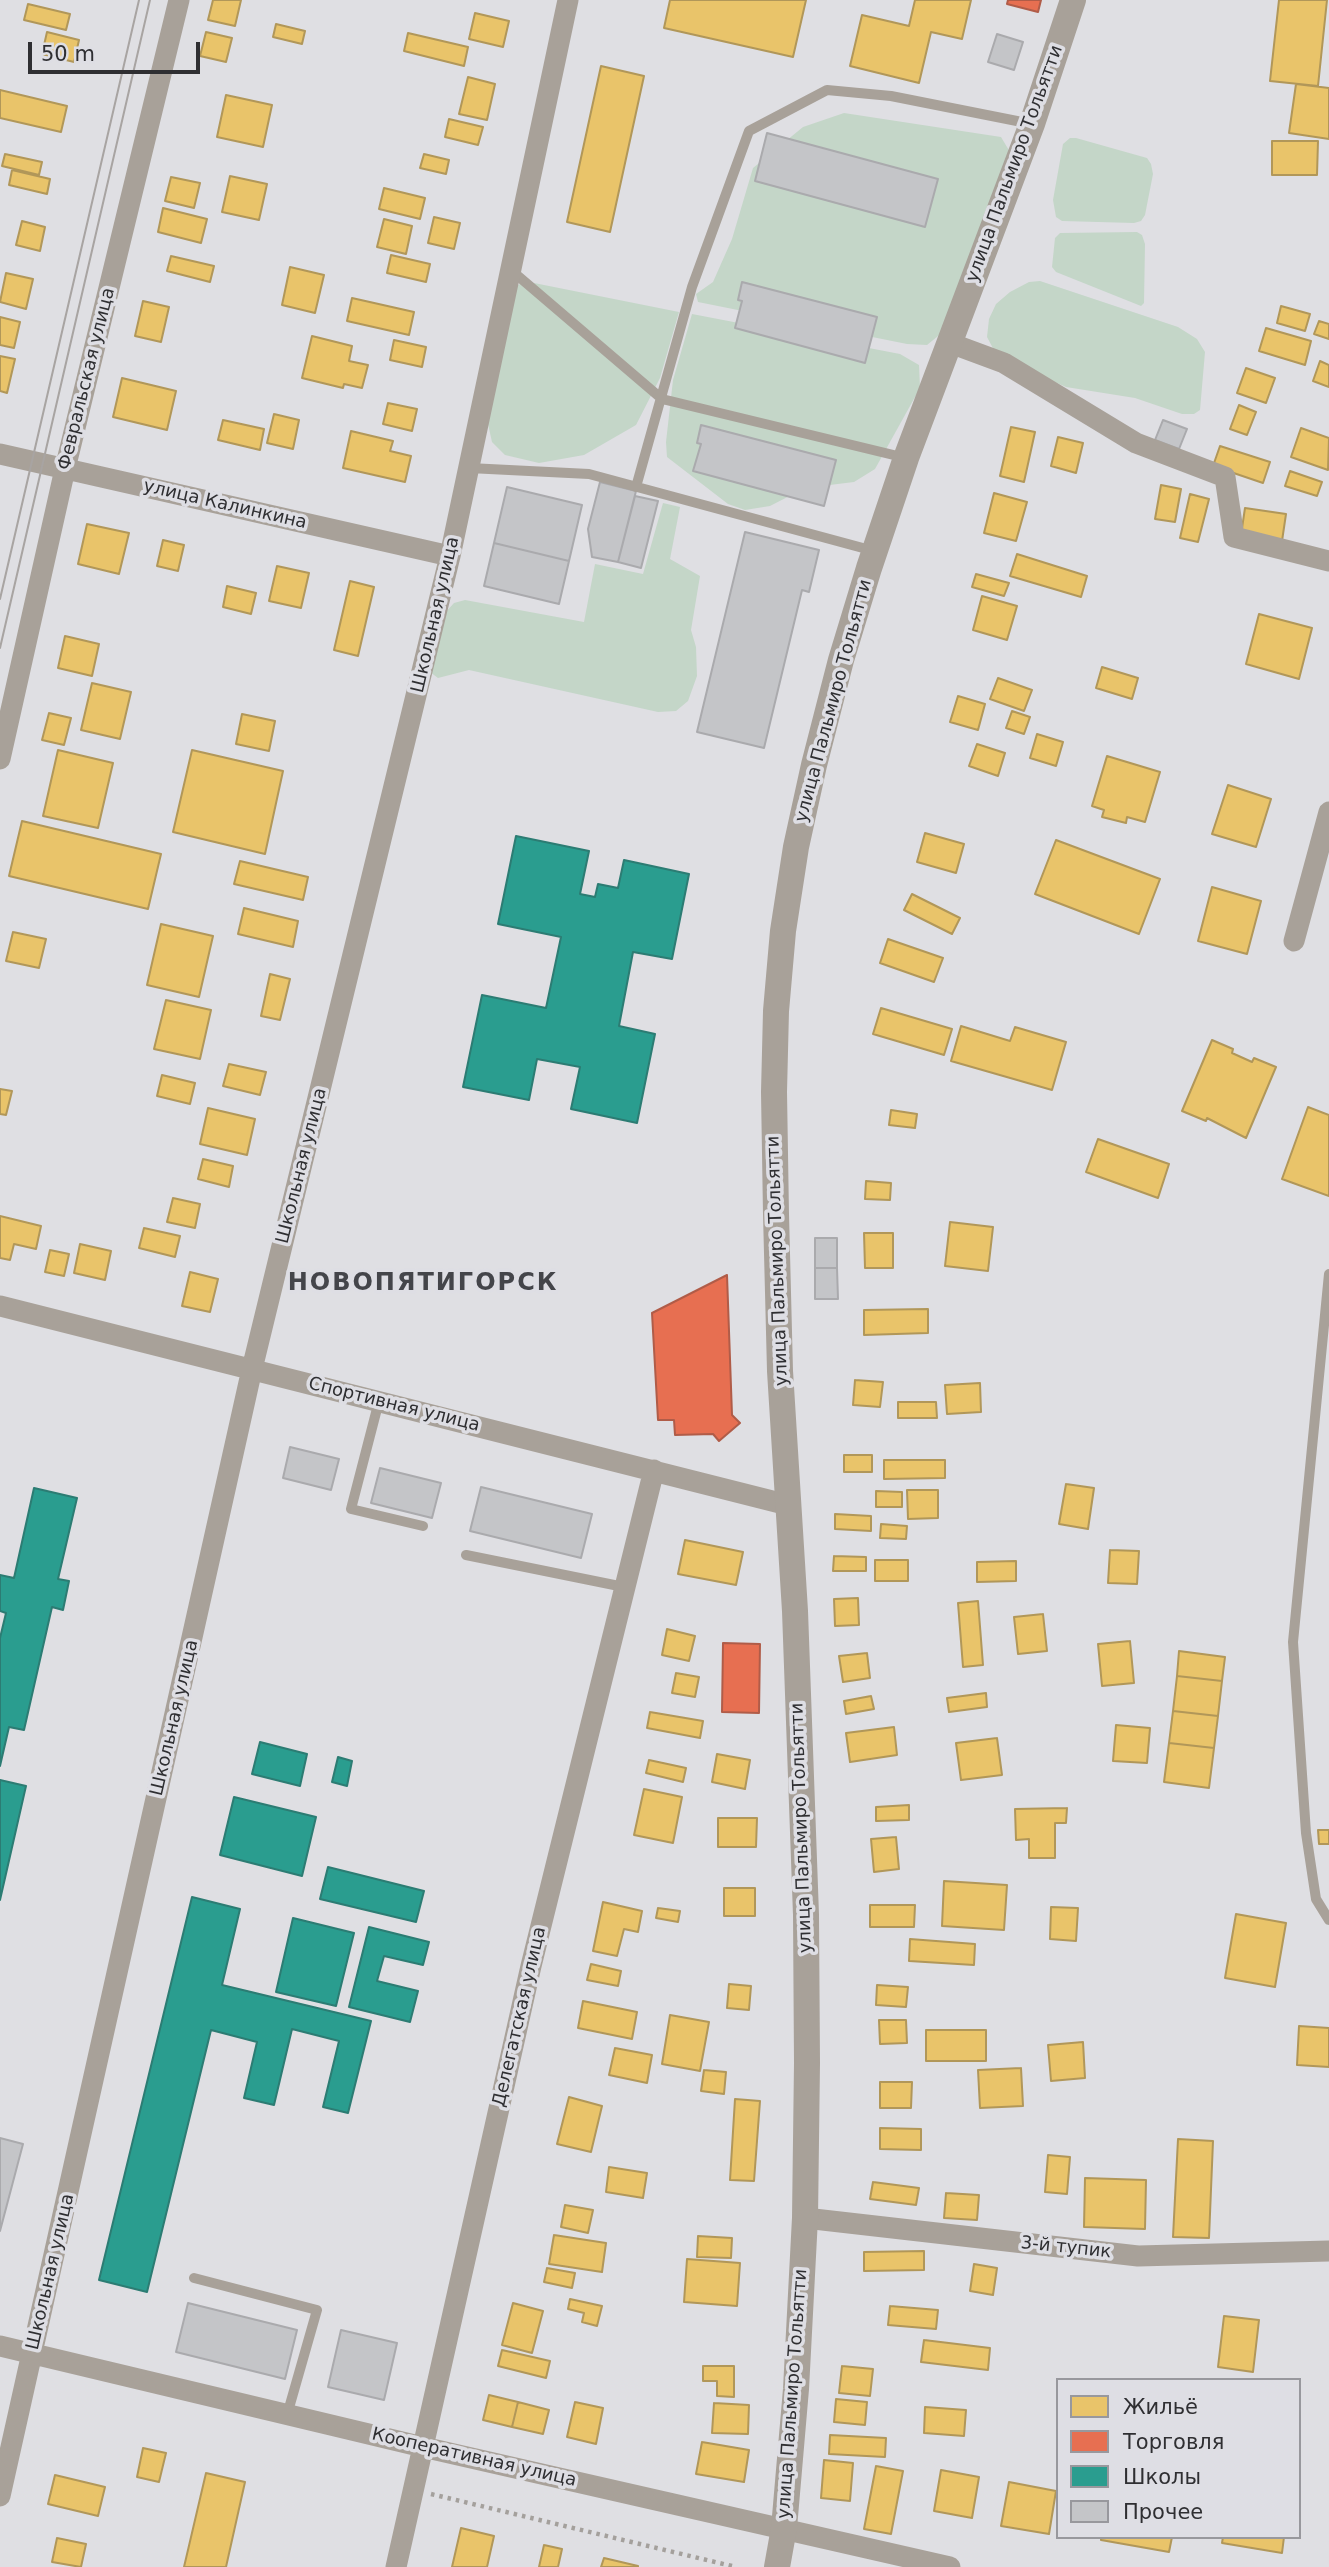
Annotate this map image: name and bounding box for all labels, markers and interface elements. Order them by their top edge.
scale bar [32,28,203,72]
text: 50 m [41,42,95,66]
street label: улица Пальмиро Тольятти [962,43,1068,285]
street label: Февральская улица [54,286,120,472]
street label: улица Калинкина [141,476,309,534]
street label: Школьная улица [408,535,464,695]
street label: улица Пальмиро Тольятти [791,577,877,825]
street label: Школьная улица [272,1086,332,1246]
street label: улица Пальмиро Тольятти [763,1135,793,1387]
district label: НОВОПЯТИГОРСК [289,1270,557,1298]
street label: Спортивная улица [306,1373,482,1437]
street label: Школьная улица [147,1638,203,1798]
street label: улица Пальмиро Тольятти [787,1702,817,1954]
street label: Делегатская улица [489,1925,551,2109]
street label: Школьная улица [23,2192,79,2352]
street label: 3-й тупик [1020,2233,1112,2263]
street label: улица Пальмиро Тольятти [773,2268,813,2520]
legend [1056,2378,1301,2539]
text: Жильё [1123,2395,1198,2419]
street label: Кооперативная улица [370,2424,578,2492]
text: Торговля [1123,2430,1224,2454]
text: Школы [1123,2465,1201,2489]
text: Прочее [1123,2500,1203,2524]

